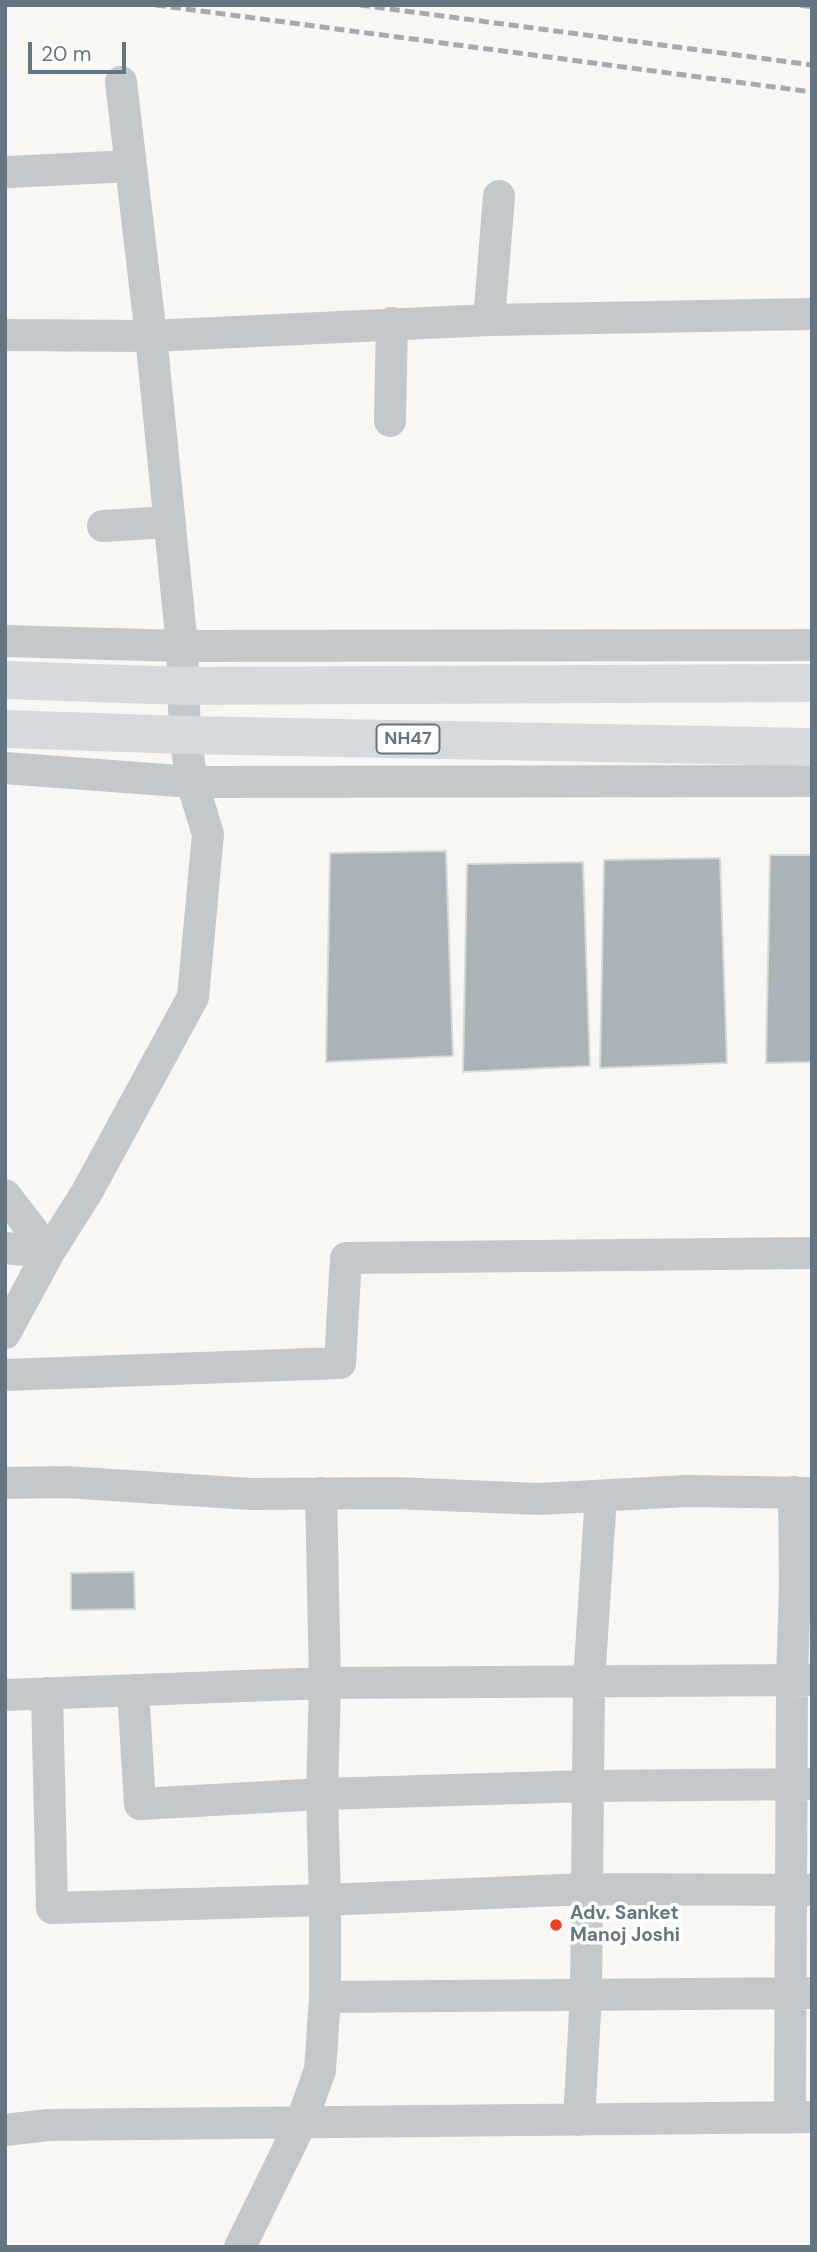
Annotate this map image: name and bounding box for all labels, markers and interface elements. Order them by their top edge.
scale bar [32,28,130,72]
text: 20 m [41,40,92,68]
road number: NH47 [376,724,440,754]
place label: Adv. Sanket Manoj Joshi [570,1903,680,1947]
marker: Adv. Sanket Manoj Joshi [548,1917,564,1933]

